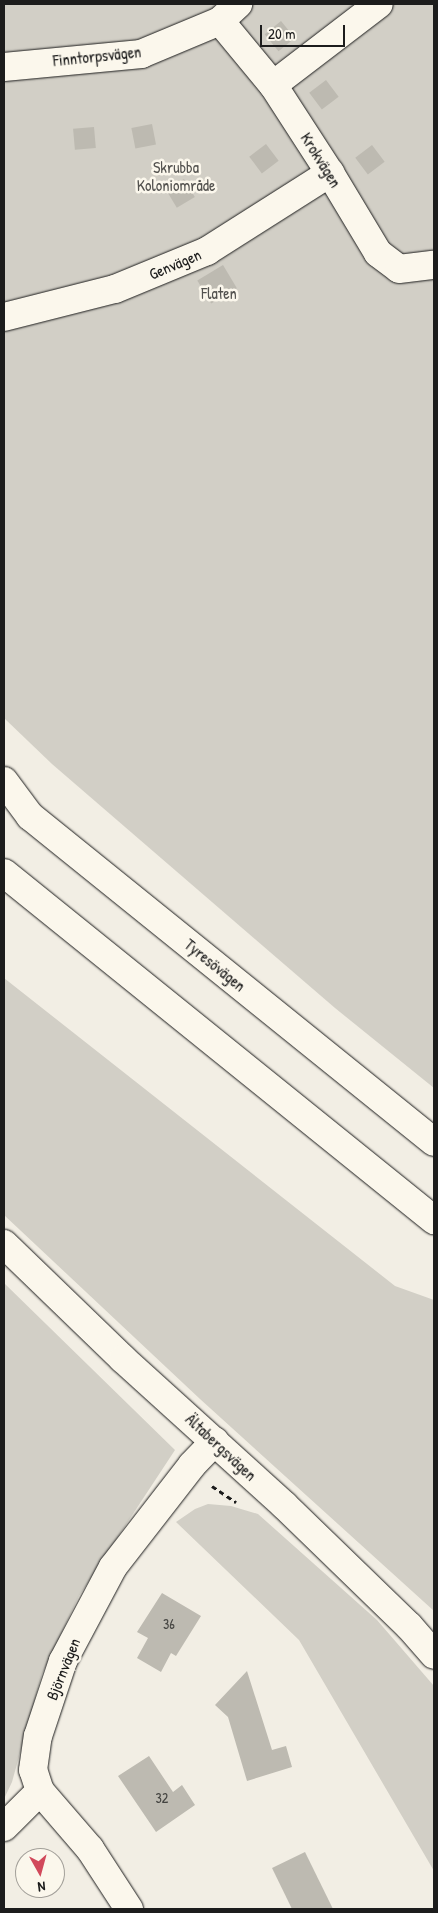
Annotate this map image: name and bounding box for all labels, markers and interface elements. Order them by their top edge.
scale bar [263,15,348,47]
text: 20 m [268,23,295,44]
street label: Finntorpsvägen [52,42,142,70]
street label: Krokvägen [297,129,345,191]
park label: Skrubba Koloniområde [137,157,215,195]
street label: Genvägen [146,244,204,284]
park label: Flaten [201,283,237,303]
street label: Tyresövägen [181,935,249,995]
street label: Ältabergsvägen [182,1409,260,1485]
house number: 36 [163,1616,175,1632]
street label: Björnvägen [42,1635,84,1703]
house number: 32 [156,1790,168,1806]
north arrow [15,1848,65,1898]
text: N [37,1878,47,1897]

